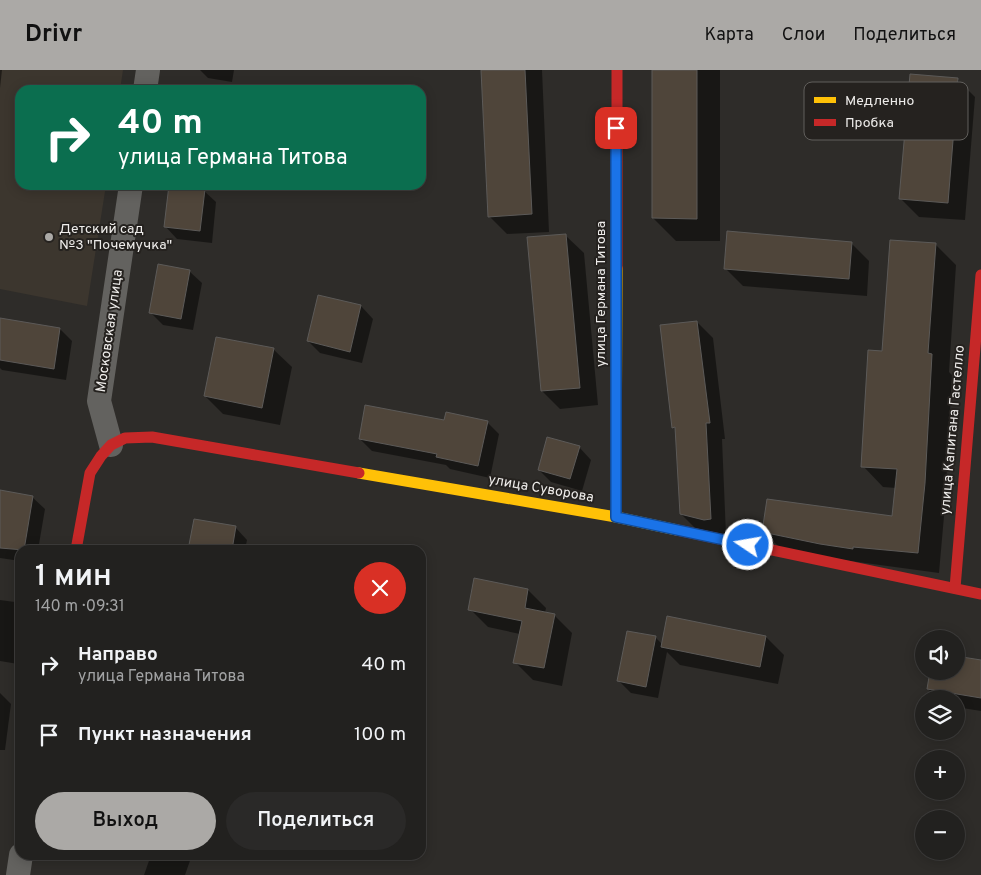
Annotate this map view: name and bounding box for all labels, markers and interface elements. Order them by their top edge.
text: Drivr [25,20,82,50]
text: Карта [704,24,754,47]
text: Слои [782,24,825,47]
text: Поделиться [853,24,956,47]
legend [804,82,968,140]
text: Медленно [845,93,914,110]
text: 40 m [118,102,203,146]
icon: right [35,105,100,170]
pin [595,107,637,149]
icon: arrive [602,114,630,142]
text: Пробка [845,115,894,132]
text: улица Германа Титова [118,145,348,172]
place label: Детский сад №3 "Почемучка" [59,221,172,254]
street label: улица Германа Титова [593,221,610,367]
marker: Детский сад №3 "Почемучка" [43,231,55,243]
street label: Московская улица [93,269,127,393]
street label: улица Капитана Гастелло [937,344,969,516]
street label: улица Суворова [487,471,595,507]
position arrow [721,518,773,570]
text: 1 мин [35,559,112,596]
button: close [354,562,406,614]
text: 140 m · 09:31 [35,597,125,617]
map controls [915,630,965,860]
button: sound [915,630,965,680]
text: Направо [78,643,158,667]
icon: right [35,651,63,679]
text: 40 m [361,653,406,677]
text: улица Германа Титова [78,667,245,687]
button: layers [915,690,965,740]
icon: arrive [35,721,63,749]
text: Пункт назначения [78,723,252,747]
text: 100 m [354,723,406,747]
button: + [915,750,965,800]
button: Выход [35,792,216,850]
button: Поделиться [226,792,406,850]
button: − [915,810,965,860]

